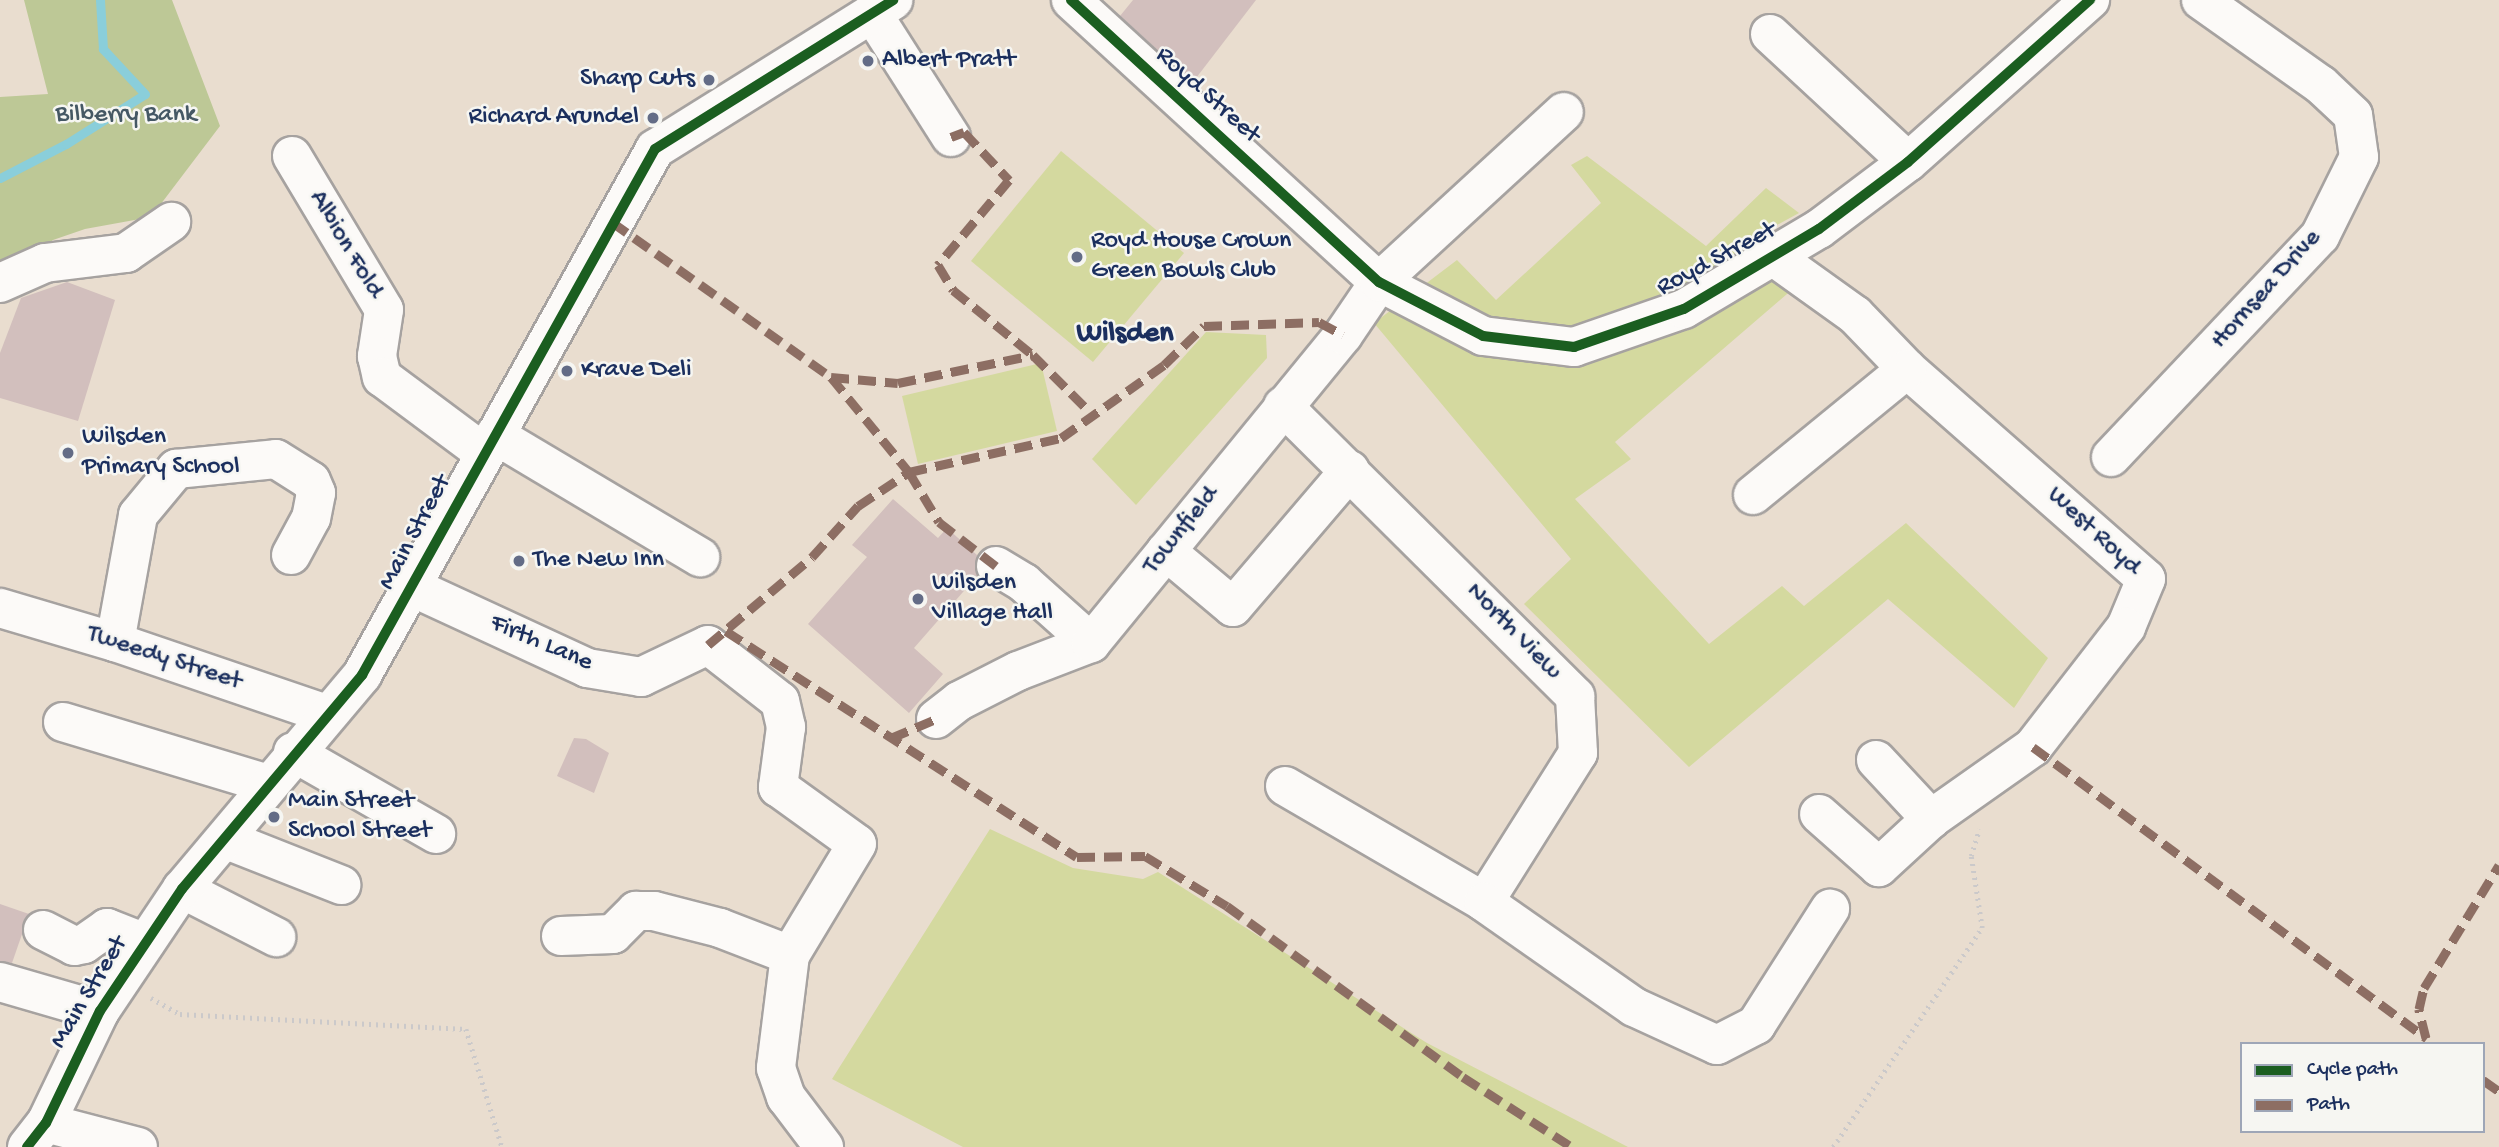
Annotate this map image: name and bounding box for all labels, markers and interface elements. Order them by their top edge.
street label: Royd Street [1148,41,1266,151]
place label: Albert Pratt [882,45,1015,77]
marker: Albert Pratt [860,53,876,69]
place label: Sharp Cuts [580,64,695,96]
marker: Sharp Cuts [701,72,717,88]
park label: Bilberry Bank [56,100,196,132]
place label: Richard Arundel [468,102,639,134]
marker: Richard Arundel [645,110,661,126]
street label: Albion Fold [301,185,389,305]
street label: Royd Street [1652,216,1782,304]
street label: Hornsea Drive [2205,224,2329,356]
place label: Royd House Crown Green Bowls Club [1091,226,1291,288]
marker: Royd House Crown Green Bowls Club [1069,249,1085,265]
district label: Wilsden [1077,317,1173,353]
place label: Krave Deli [581,355,692,387]
marker: Krave Deli [559,363,575,379]
place label: Wilsden Primary School [82,422,240,484]
marker: Wilsden Primary School [60,445,76,461]
street label: Main Street [373,470,459,596]
street label: Townfield [1137,481,1227,581]
street label: West Royd [2040,481,2146,583]
place label: The New Inn [533,545,664,577]
marker: The New Inn [511,553,527,569]
place label: Wilsden Village Hall [932,568,1053,630]
street label: North View [1459,577,1567,687]
marker: Wilsden Village Hall [910,591,926,607]
street label: Firth Lane [485,608,597,680]
street label: Tweedy Street [83,619,245,699]
place label: Main Street School Street [288,786,431,848]
marker: Main Street School Street [266,809,282,825]
street label: Main Street [44,931,136,1055]
legend [2240,1042,2485,1133]
text: Cycle path [2307,1058,2398,1083]
text: Path [2307,1093,2350,1118]

